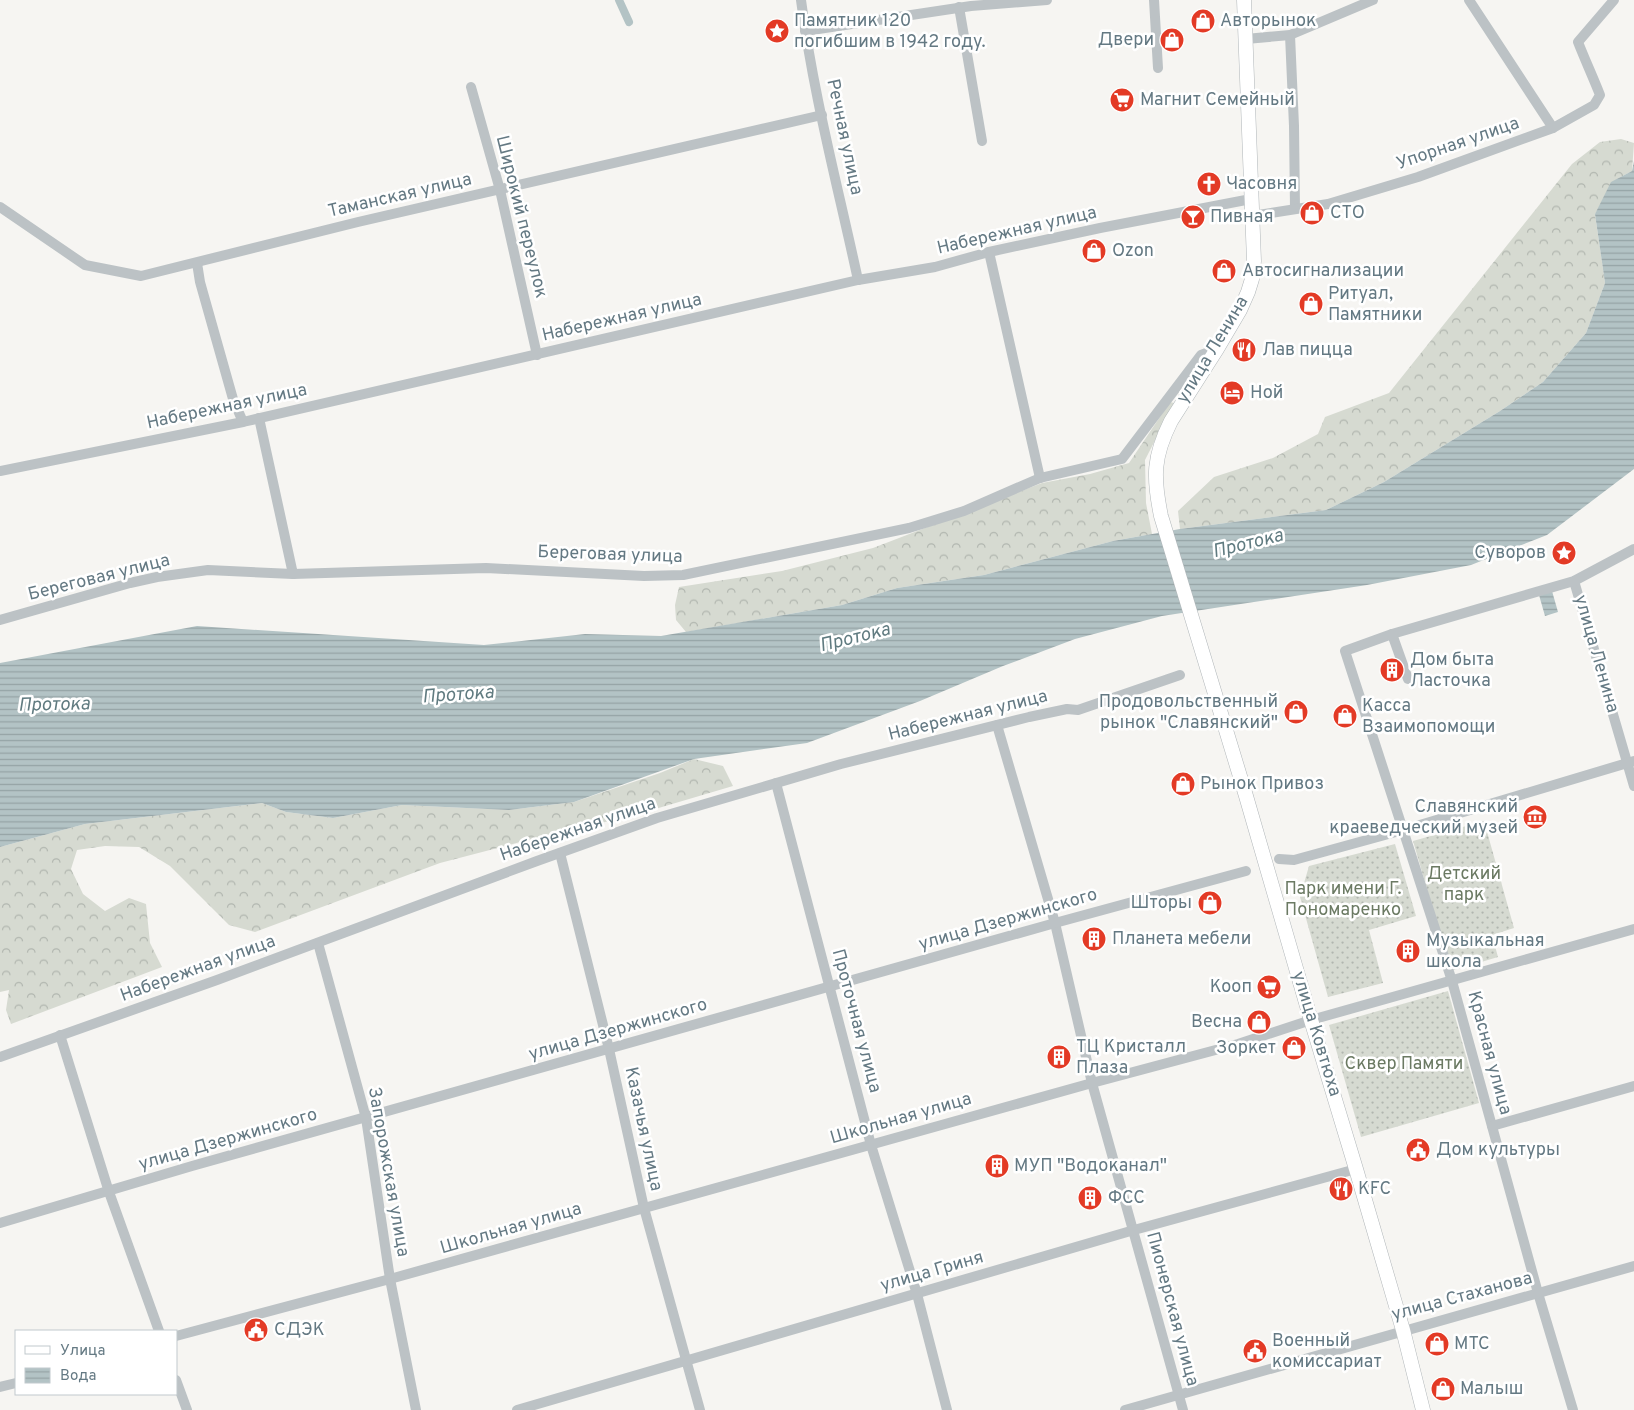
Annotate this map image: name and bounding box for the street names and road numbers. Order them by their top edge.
street label: Речная улица [820,77,868,197]
street label: Упорная улица [1393,112,1523,176]
street label: Широкий переулок [490,133,552,301]
street label: Таманская улица [326,168,474,224]
street label: Набережная улица [935,201,1099,261]
street label: Набережная улица [540,288,704,348]
street label: улица Ленина [1172,292,1254,408]
street label: Набережная улица [145,379,309,435]
street label: Береговая улица [537,541,683,569]
street label: Береговая улица [26,549,172,607]
street label: улица Ленина [1568,592,1624,716]
street label: Набережная улица [886,685,1050,747]
street label: Набережная улица [497,793,659,867]
street label: улица Дзержинского [916,883,1100,957]
street label: Набережная улица [117,930,279,1008]
street label: Проточная улица [826,947,886,1095]
street label: улица Ковтюха [1286,969,1346,1099]
street label: Красная улица [1461,989,1517,1117]
street label: улица Дзержинского [526,993,710,1067]
street label: Казачья улица [619,1065,667,1193]
street label: Запорожская улица [362,1085,414,1259]
street label: Школьная улица [828,1088,974,1150]
street label: улица Дзержинского [136,1103,320,1177]
street label: Школьная улица [438,1198,584,1260]
street label: Пионерская улица [1140,1229,1204,1389]
street label: улица Гриня [878,1246,986,1298]
street label: улица Стаханова [1389,1267,1535,1327]

